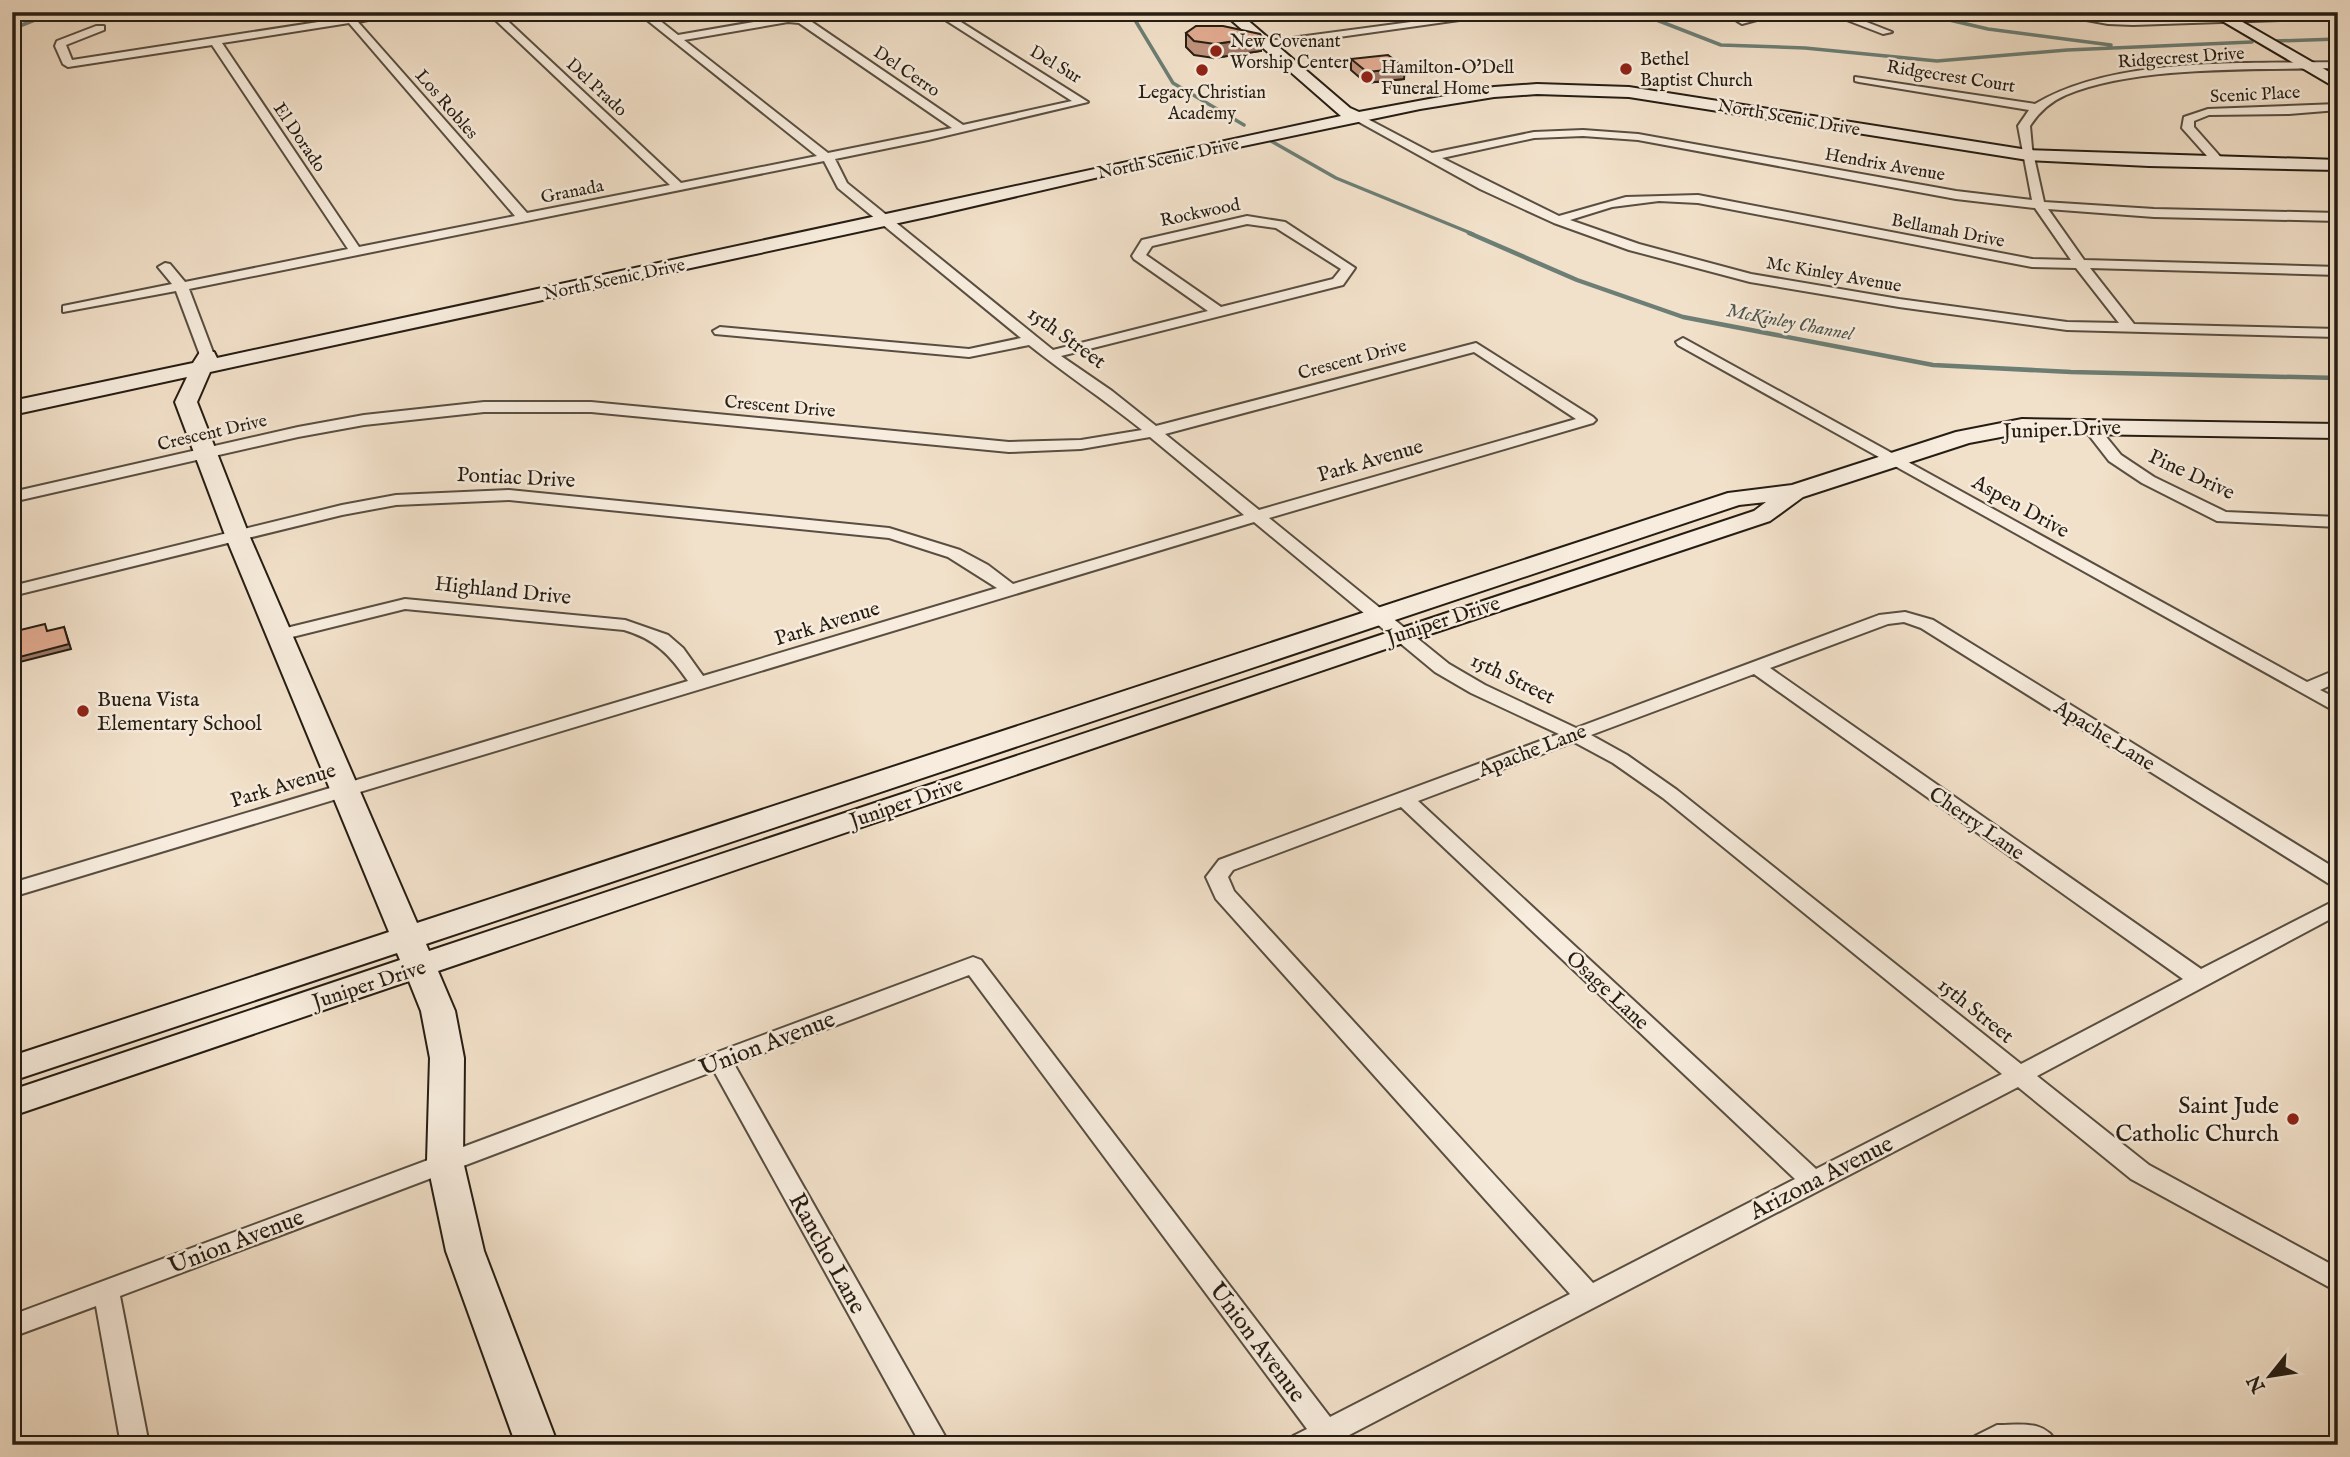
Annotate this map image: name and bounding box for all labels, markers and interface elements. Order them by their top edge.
place label: New Covenant Worship Center [1230,31,1349,75]
street label: Del Sur [1025,41,1086,90]
street label: Del Cerro [868,42,944,103]
marker: New Covenant Worship Center [1208,43,1224,59]
street label: Ridgecrest Drive [2117,43,2245,74]
place label: Bethel Baptist Church [1640,49,1753,93]
street label: Del Prado [560,54,632,123]
street label: Ridgecrest Court [1885,56,2017,99]
place label: Hamilton-O'Dell Funeral Home [1381,57,1514,101]
marker: Bethel Baptist Church [1618,61,1634,77]
marker: Legacy Christian Academy [1194,62,1210,78]
street label: Los Robles [409,65,483,145]
marker: Hamilton-O'Dell Funeral Home [1359,69,1375,85]
place label: Legacy Christian Academy [1138,82,1266,126]
street label: Scenic Place [2209,82,2301,109]
street label: North Scenic Drive [1716,95,1862,142]
street label: El Dorado [267,99,331,177]
street label: North Scenic Drive [1095,133,1241,186]
street label: Hendrix Avenue [1823,144,1947,187]
street label: Granada [539,175,606,210]
street label: Rockwood [1158,194,1243,233]
street label: Bellamah Drive [1889,209,2006,254]
street label: Mc Kinley Avenue [1764,252,1903,299]
street label: North Scenic Drive [541,254,687,307]
water label: McKinley Channel [1724,299,1856,347]
street label: 15th Street [1022,301,1111,376]
street label: Crescent Drive [1296,335,1409,386]
street label: Crescent Drive [723,391,836,424]
street label: Crescent Drive [155,410,269,457]
street label: Juniper Drive [2001,415,2122,446]
street label: Park Avenue [1314,433,1427,489]
street label: Pine Drive [2144,444,2239,507]
street label: Pontiac Drive [456,462,576,495]
street label: Aspen Drive [1966,469,2074,545]
street label: Highland Drive [433,571,573,612]
street label: Juniper Drive [1381,590,1504,653]
street label: Park Avenue [772,596,884,653]
street label: 15th Street [1466,647,1559,711]
place label: Buena Vista Elementary School [97,687,262,738]
street label: Apache Lane [2048,694,2160,778]
marker: Buena Vista Elementary School [75,703,91,719]
street label: Apache Lane [1474,718,1591,785]
street label: Park Avenue [228,758,340,815]
street label: Juniper Drive [844,771,967,836]
street label: Cherry Lane [1923,781,2030,867]
street label: Osage Lane [1560,946,1655,1037]
street label: Juniper Drive [307,954,430,1017]
street label: 15th Street [1931,972,2019,1050]
street label: Union Avenue [695,1004,840,1084]
place label: Saint Jude Catholic Church [2115,1091,2279,1150]
marker: Saint Jude Catholic Church [2285,1111,2301,1127]
street label: Arizona Avenue [1744,1129,1899,1228]
street label: Rancho Lane [781,1188,873,1320]
street label: Union Avenue [164,1202,309,1282]
street label: Union Avenue [1201,1276,1312,1409]
north arrow [2234,1342,2304,1412]
text: N [2242,1370,2272,1397]

